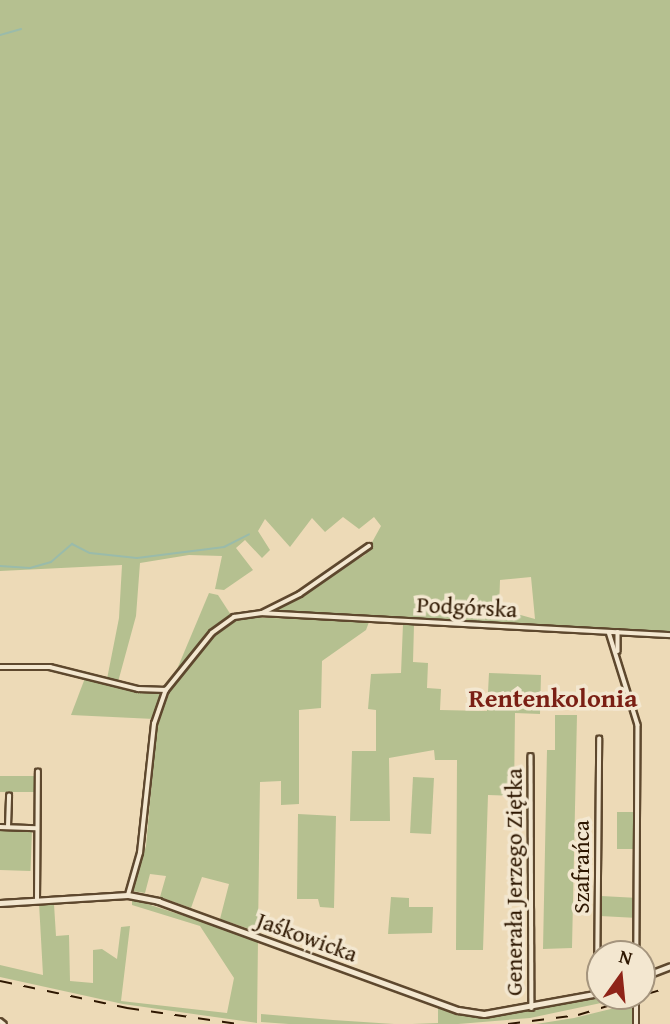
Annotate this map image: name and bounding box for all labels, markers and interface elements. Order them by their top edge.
street label: Podgórska [416,591,518,623]
district label: Rentenkolonia [469,682,637,714]
street label: Generała Jerzego Ziętka [500,768,528,996]
street label: Szafrańca [567,820,595,914]
street label: Jaśkowicka [253,906,361,968]
north arrow [586,940,656,1010]
text: N [616,941,636,972]

